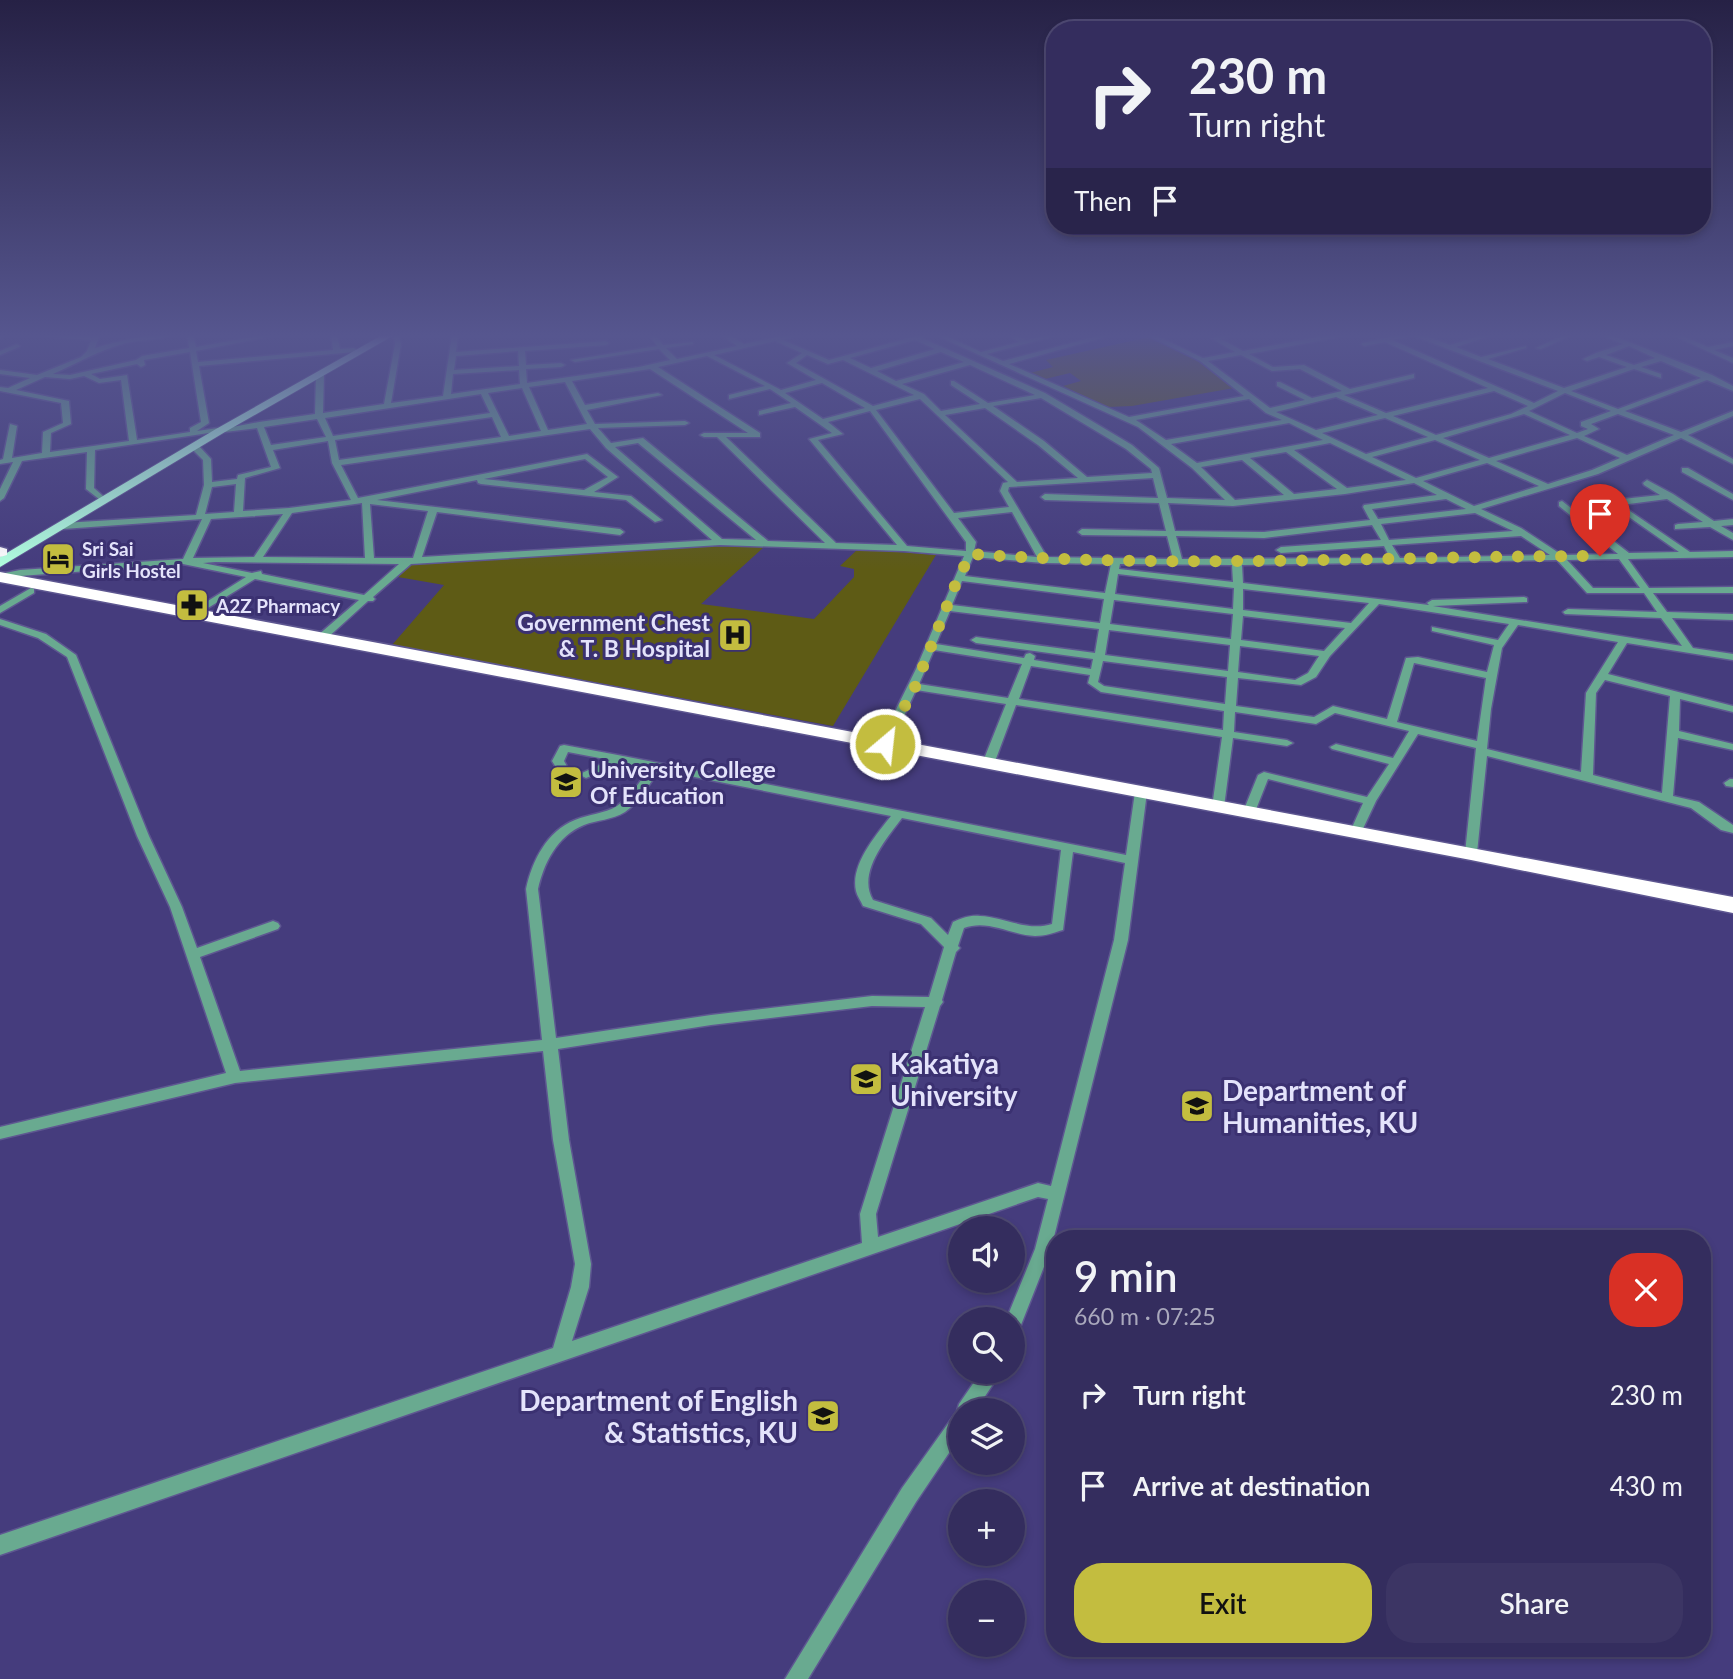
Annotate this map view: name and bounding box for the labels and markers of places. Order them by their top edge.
pin [1570,484,1630,556]
place label: Sri Sai Girls Hostel [82,537,181,582]
hotel icon: Sri Sai Girls Hostel [39,540,77,578]
pharmacy icon: A2Z Pharmacy [173,586,211,624]
place label: A2Z Pharmacy [215,594,341,617]
place label: Government Chest & T. B Hospital [517,608,710,662]
hospital icon: Government Chest & T. B Hospital [716,616,754,654]
place label: University College Of Education [590,755,776,809]
school or university icon: University College Of Education [547,763,585,801]
place label: Kakatiya University [890,1046,1018,1112]
school or university icon: Kakatiya University [847,1060,885,1098]
place label: Department of Humanities, KU [1222,1073,1418,1139]
school or university icon: Department of Humanities, KU [1178,1087,1216,1125]
place label: Department of English & Statistics, KU [519,1383,798,1449]
school or university icon: Department of English & Statistics, KU [804,1397,842,1435]

